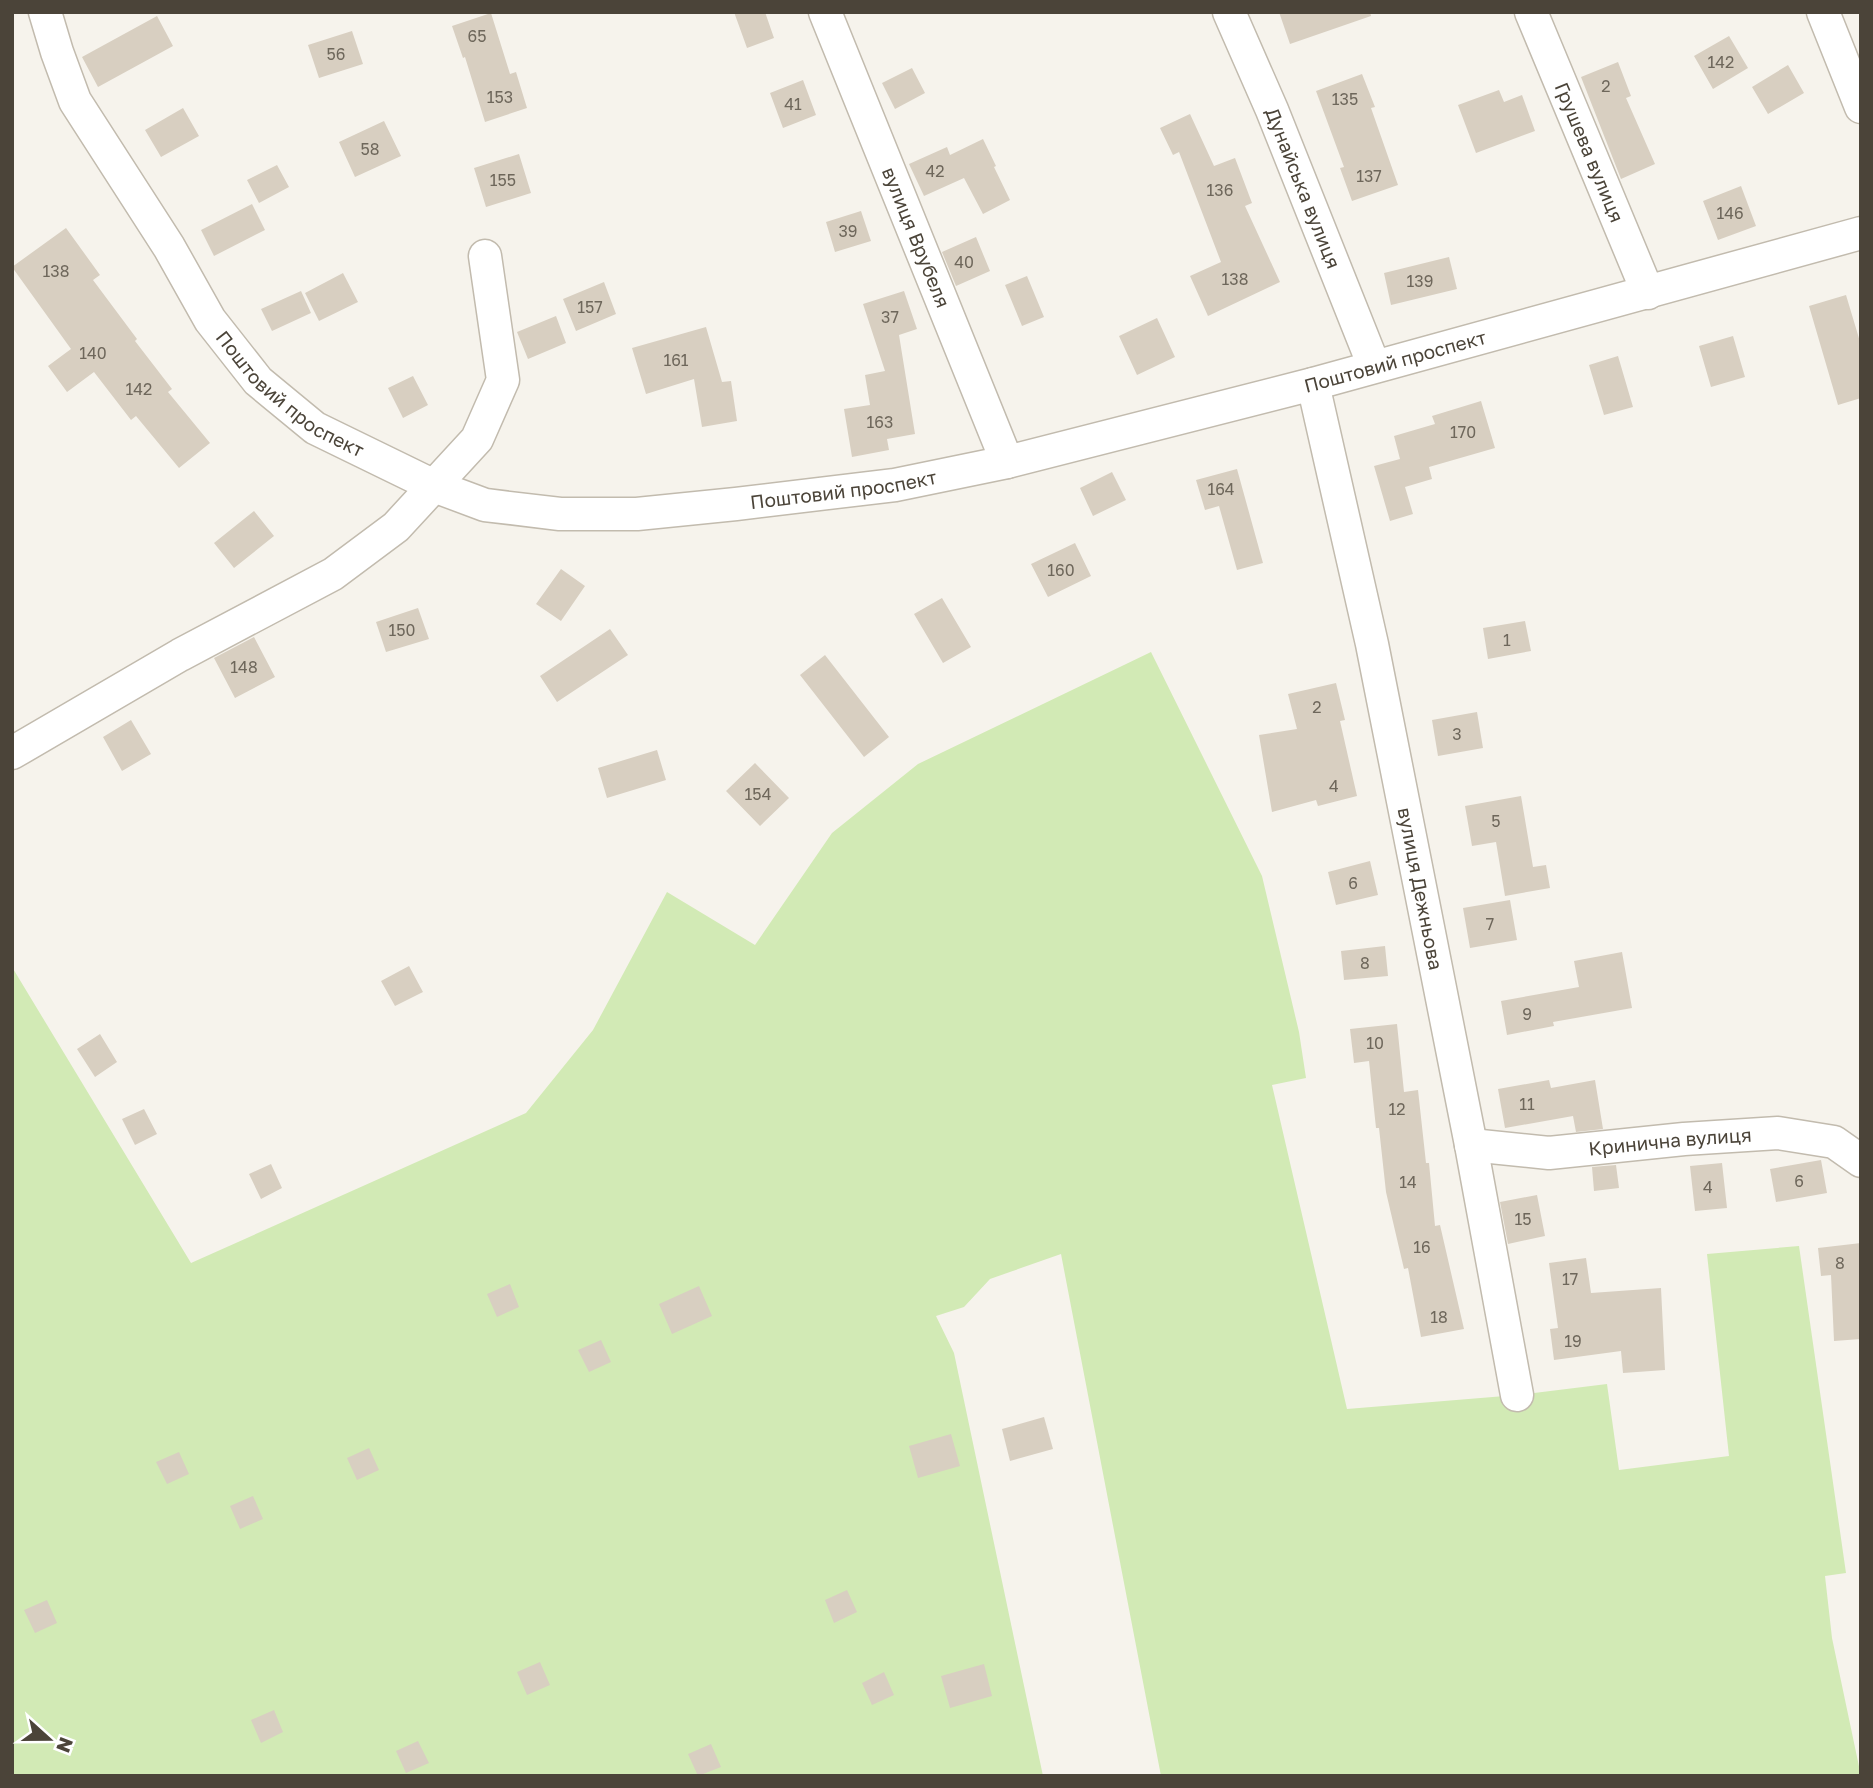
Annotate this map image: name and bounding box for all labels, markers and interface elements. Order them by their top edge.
house number: 65 [468,26,486,46]
house number: 56 [327,44,345,64]
house number: 142 [1708,52,1734,72]
house number: 2 [1601,76,1611,96]
street label: Грушева вулиця [1551,79,1629,226]
house number: 153 [487,87,513,107]
house number: 135 [1332,89,1358,109]
house number: 41 [784,94,802,114]
street label: Дунайська вулиця [1261,104,1346,271]
house number: 58 [360,139,380,159]
house number: 42 [925,161,945,181]
street label: вулиця Врубеля [878,163,955,311]
house number: 137 [1356,166,1382,186]
house number: 155 [490,170,516,190]
house number: 136 [1207,180,1233,200]
house number: 146 [1716,203,1744,223]
house number: 39 [838,221,858,241]
house number: 40 [954,252,974,272]
house number: 138 [43,261,69,281]
house number: 138 [1222,269,1248,289]
house number: 139 [1407,271,1433,291]
house number: 157 [577,297,603,317]
house number: 37 [881,307,899,327]
street label: Поштовий проспект [1301,325,1488,397]
street label: Поштовий проспект [212,326,368,461]
house number: 140 [79,343,107,363]
house number: 161 [663,350,689,370]
house number: 142 [126,379,152,399]
house number: 163 [867,412,893,432]
house number: 170 [1450,422,1476,442]
street label: Поштовий проспект [749,465,938,513]
house number: 164 [1207,479,1235,499]
house number: 160 [1047,560,1075,580]
house number: 150 [389,620,415,640]
house number: 1 [1503,630,1511,650]
house number: 148 [230,657,258,677]
house number: 2 [1312,697,1322,717]
house number: 3 [1452,724,1462,744]
house number: 4 [1329,776,1339,796]
house number: 154 [745,784,771,804]
street label: вулиця Дежньова [1394,805,1448,972]
house number: 5 [1491,811,1501,831]
house number: 6 [1348,873,1358,893]
house number: 7 [1486,914,1494,934]
house number: 8 [1360,953,1370,973]
house number: 9 [1522,1004,1532,1024]
house number: 10 [1366,1033,1384,1053]
house number: 11 [1519,1094,1535,1114]
house number: 12 [1388,1099,1406,1119]
street label: Кринична вулиця [1587,1123,1752,1160]
house number: 6 [1794,1171,1804,1191]
house number: 14 [1399,1172,1417,1192]
house number: 4 [1703,1177,1713,1197]
house number: 15 [1514,1209,1532,1229]
house number: 16 [1413,1237,1431,1257]
house number: 8 [1835,1253,1845,1273]
house number: 17 [1562,1269,1578,1289]
house number: 18 [1430,1307,1448,1327]
house number: 19 [1564,1331,1582,1351]
north arrow [14,1704,84,1774]
text: N [52,1734,79,1756]

